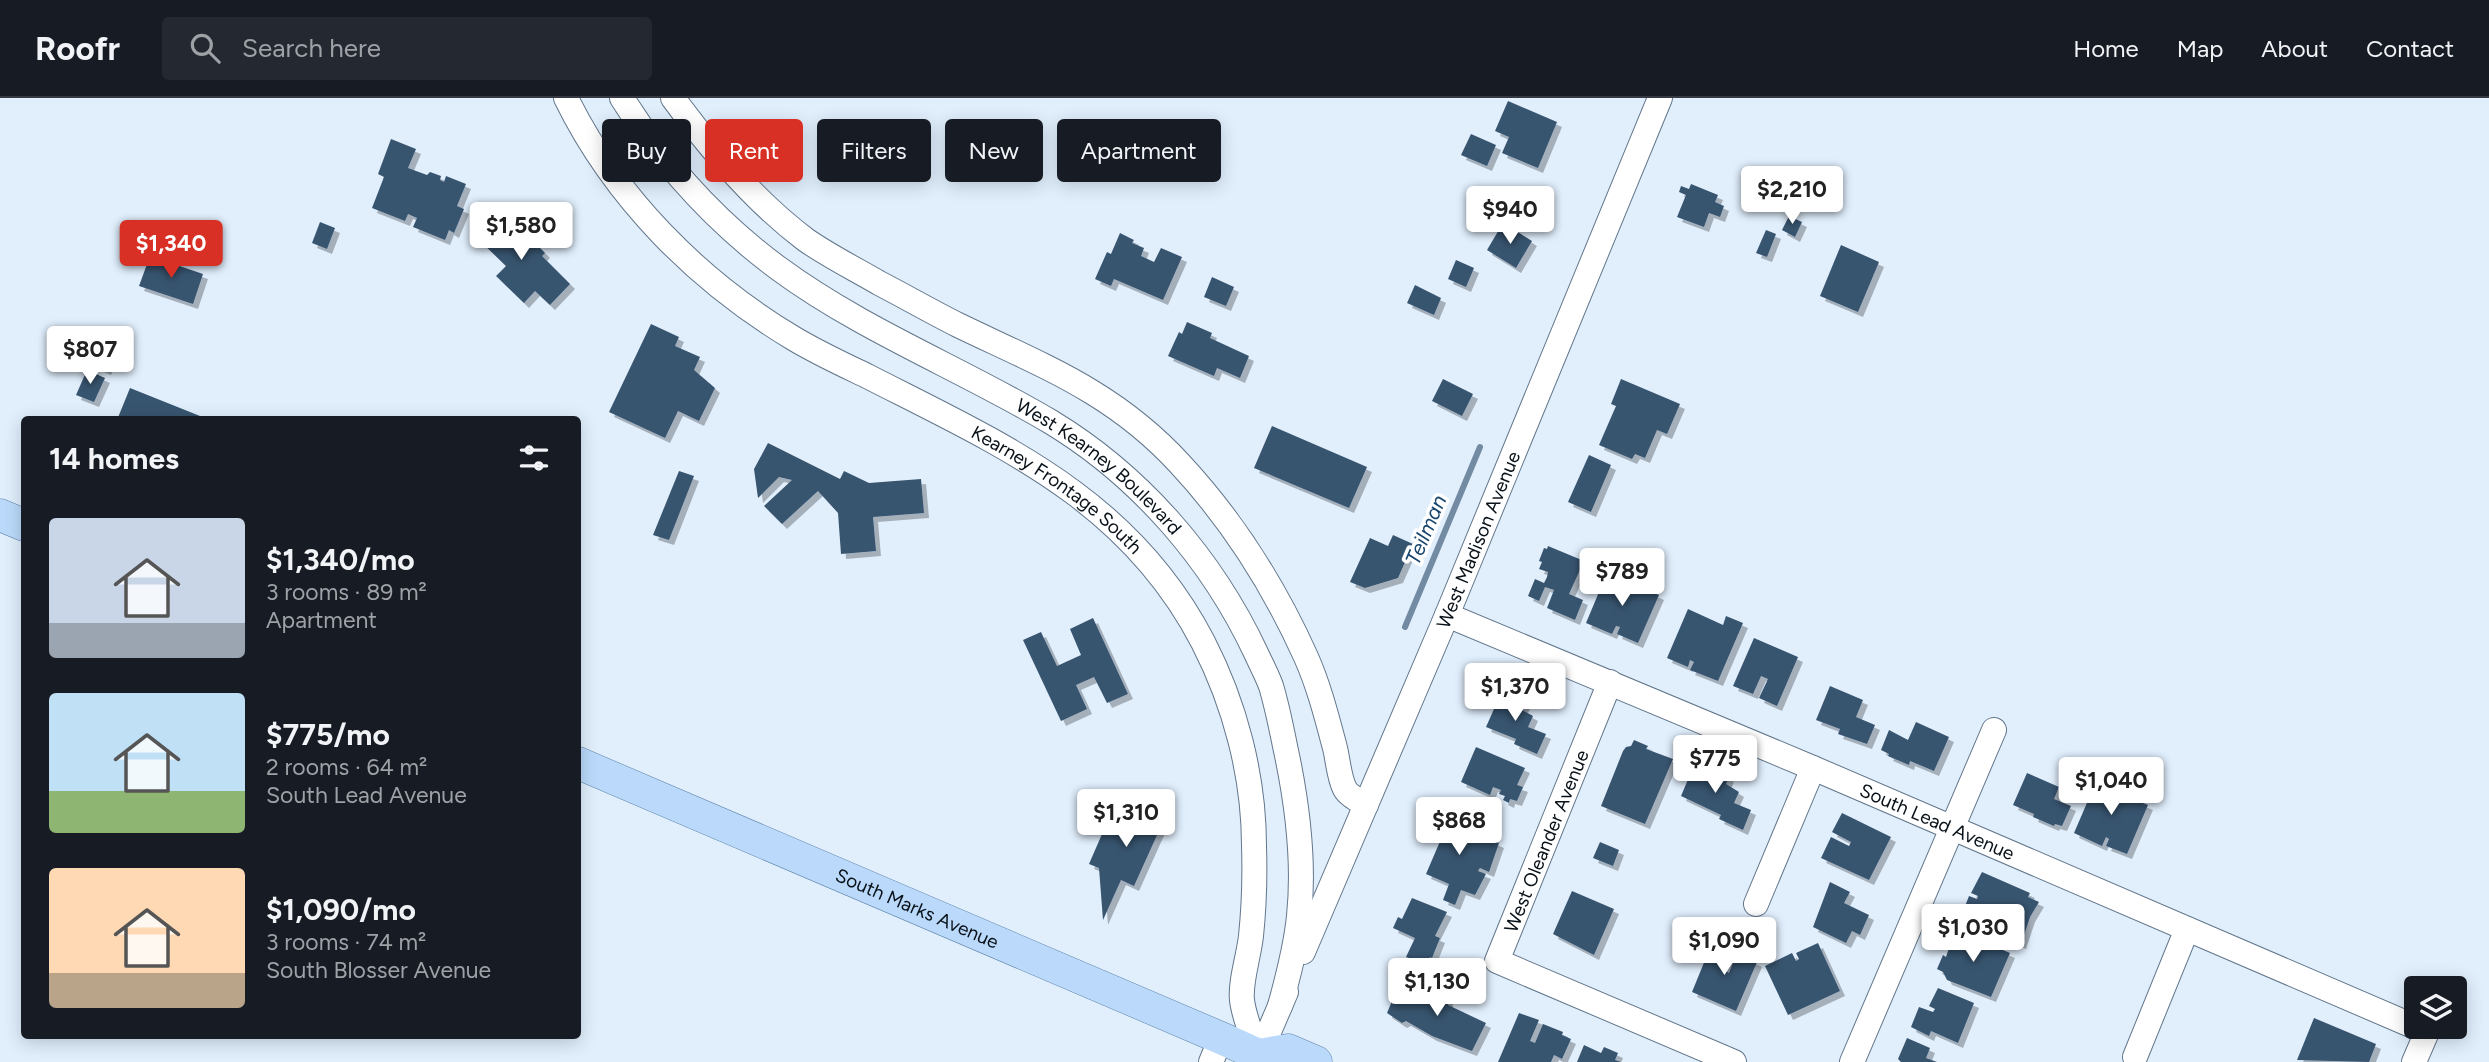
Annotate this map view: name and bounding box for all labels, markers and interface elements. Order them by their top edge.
search box [162,17,652,80]
text: Roofr [35,29,120,68]
icon: search [186,29,224,67]
text: Search here [242,32,381,64]
text: Home [2073,34,2139,63]
text: Map [2177,34,2223,63]
text: About [2261,34,2328,63]
text: Contact [2366,34,2454,63]
chip: Buy [602,119,691,182]
chip: Rent [705,119,803,182]
chip: Filters [817,119,931,182]
chip: New [945,119,1043,182]
chip: Apartment [1057,119,1221,182]
pin: $2,210 [1735,166,1849,226]
text: $2,210 [1757,175,1827,203]
pin: $940 [1469,186,1551,246]
text: $940 [1482,195,1538,223]
pin: $1,580 [464,202,578,262]
text: $1,580 [486,211,556,239]
pin: $1,340 [114,220,228,280]
text: $1,340 [136,229,206,257]
pin: $807 [49,327,131,386]
text: $807 [63,335,117,363]
street label: West Kearney Boulevard [1012,394,1186,539]
street label: Kearney Frontage South [967,421,1147,559]
icon: filters [515,439,553,477]
text: 14 homes [49,440,179,477]
street label: West Madison Avenue [1432,448,1525,632]
water label: Teilman [1400,491,1451,568]
text: $1,340/mo [266,541,415,578]
icon: home [105,546,189,630]
pin: $789 [1581,548,1663,608]
text: $789 [1596,557,1648,585]
text: 3 rooms · 89 m² [266,578,427,606]
text: Apartment [266,606,377,634]
pin: $1,370 [1458,664,1572,723]
text: $1,370 [1481,672,1549,700]
text: $775/mo [266,716,390,753]
icon: home [105,721,189,805]
pin: $775 [1674,736,1756,795]
text: $775 [1689,744,1741,772]
street label: West Oleander Avenue [1499,746,1594,936]
text: 2 rooms · 64 m² [266,753,427,781]
pin: $1,040 [2054,758,2168,817]
text: $1,040 [2075,766,2147,794]
street label: South Lead Avenue [1856,779,2018,865]
text: South Lead Avenue [266,781,467,809]
pin: $1,310 [1069,790,1183,849]
text: $1,310 [1093,798,1159,826]
pin: $868 [1418,798,1500,857]
text: $868 [1432,806,1486,834]
street label: South Marks Avenue [832,864,1002,954]
text: $1,090/mo [266,891,416,928]
icon: home [105,896,189,980]
pin: $1,030 [1916,904,2030,964]
text: $1,030 [1938,913,2008,941]
pin: $1,090 [1667,918,1781,977]
text: $1,090 [1688,926,1760,954]
text: 3 rooms · 74 m² [266,928,426,956]
text: South Blosser Avenue [266,956,491,984]
pin: $1,130 [1380,958,1494,1018]
text: $1,130 [1404,967,1470,995]
map controls [2404,976,2467,1039]
button: layers [2404,976,2467,1039]

